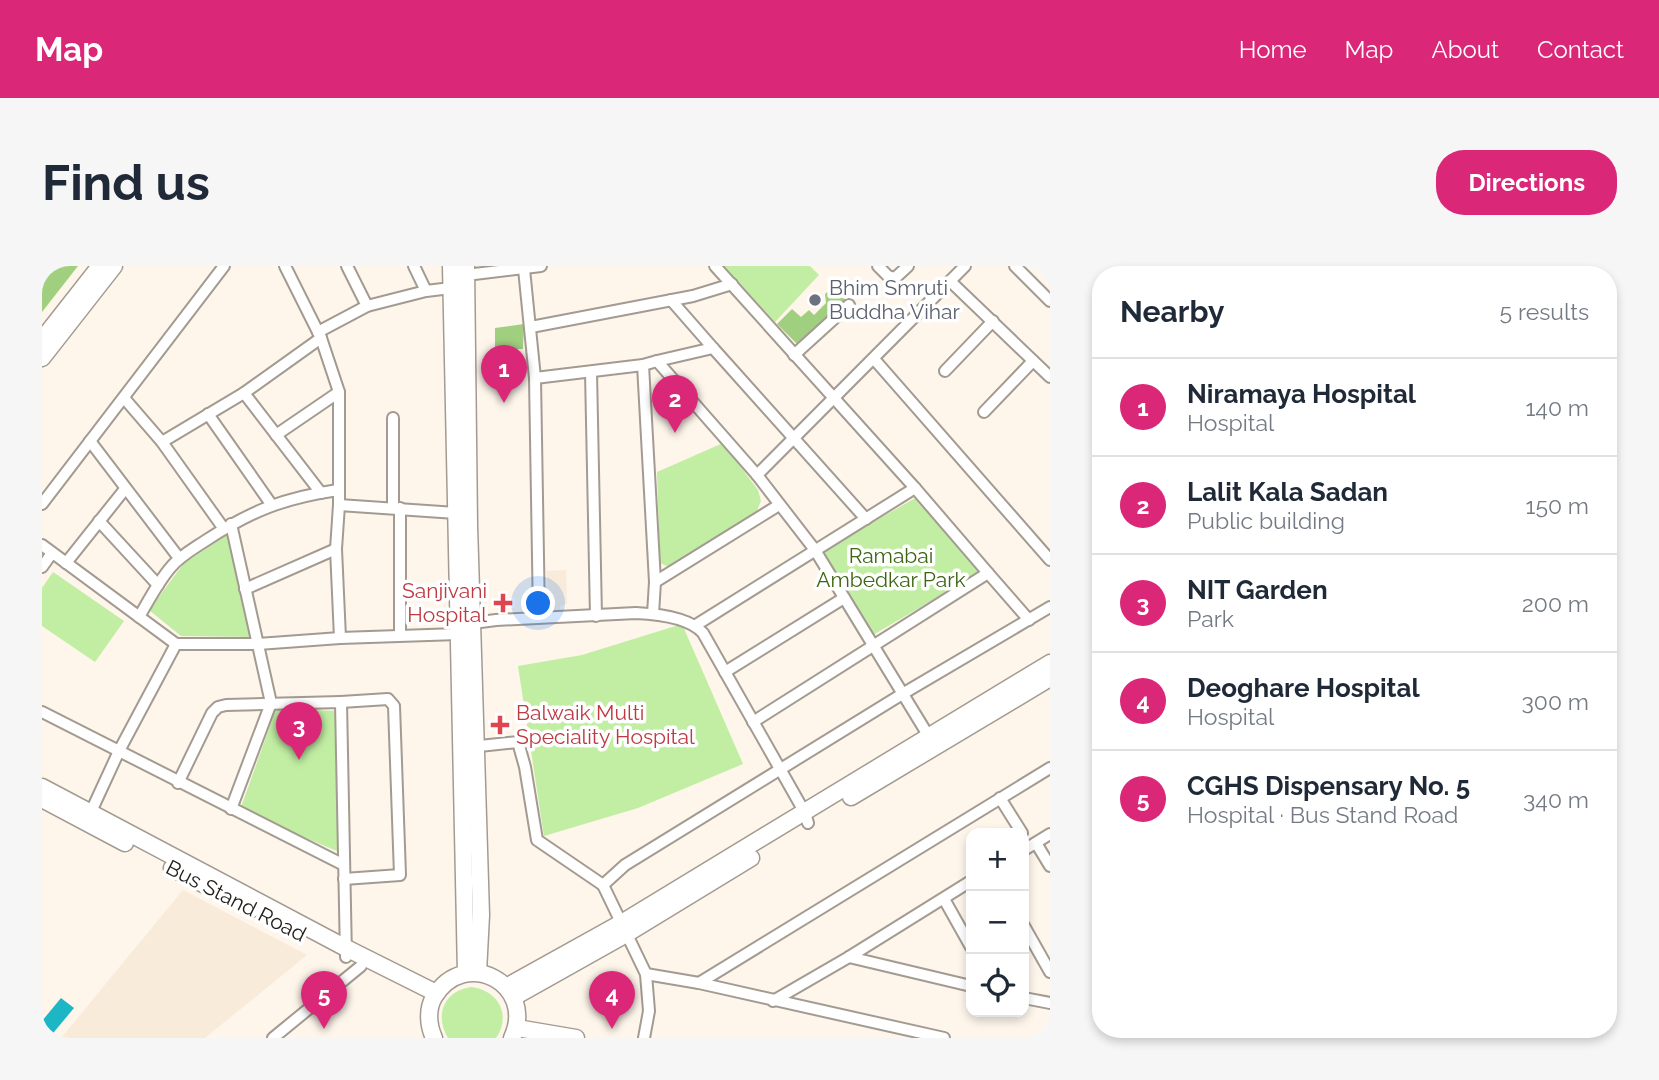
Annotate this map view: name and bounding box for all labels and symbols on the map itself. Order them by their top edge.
place label: Bhim Smruti Buddha Vihar [829,275,960,324]
marker: Bhim Smruti Buddha Vihar [807,292,823,308]
pin: 1 [481,345,527,403]
pin: 2 [652,375,698,433]
park label: Ramabai Ambedkar Park [816,543,966,592]
place label: Sanjivani Hospital [402,578,487,627]
your location [521,586,555,620]
marker: Sanjivani Hospital [493,593,513,613]
place label: Balwaik Multi Speciality Hospital [516,700,695,749]
pin: 3 [276,702,322,760]
marker: Balwaik Multi Speciality Hospital [490,715,510,735]
street label: Bus Stand Road [162,854,311,947]
pin: 5 [301,971,347,1029]
pin: 4 [589,971,635,1029]

